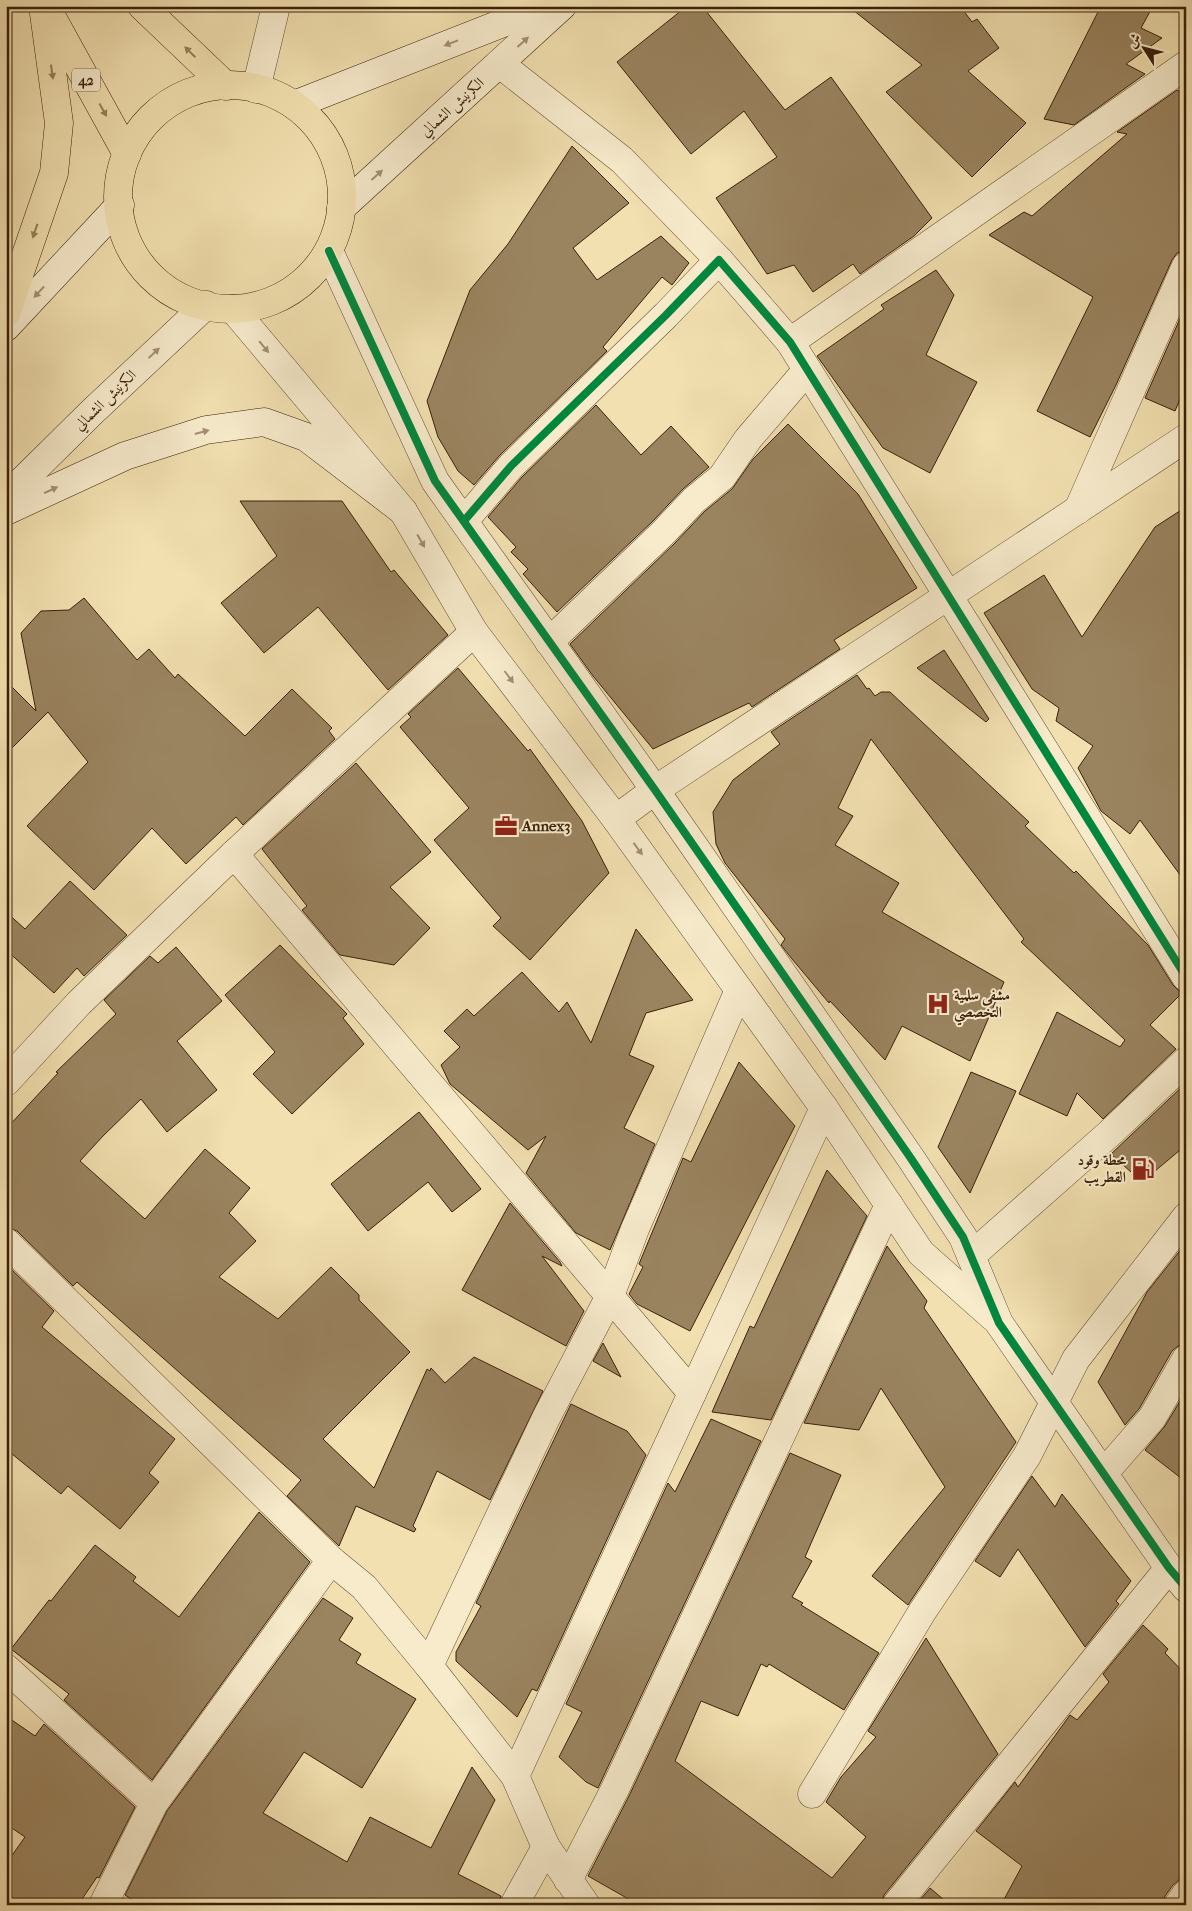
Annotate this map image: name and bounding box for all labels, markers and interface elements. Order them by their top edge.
north arrow [1120,22,1170,72]
text: ش [1123,30,1145,51]
one-way arrow [517,36,529,48]
one-way arrow [444,40,459,47]
one-way arrow [185,46,197,58]
one-way arrow [48,64,56,80]
road number: 42 [72,68,100,92]
street label: الكرنيش الشمالي [416,74,490,143]
one-way arrow [99,103,107,118]
one-way arrow [371,170,384,181]
one-way arrow [31,223,39,238]
one-way arrow [33,285,45,297]
one-way arrow [259,340,270,353]
one-way arrow [148,347,160,359]
street label: الكرنيش الشمالي [70,366,142,436]
one-way arrow [194,427,209,435]
one-way arrow [43,486,58,495]
one-way arrow [417,534,425,548]
one-way arrow [504,670,514,684]
office icon: Annex3 [493,813,519,839]
place label: Annex3 [521,817,570,835]
one-way arrow [633,843,643,856]
place label: مشفى سلمية التخصصي [954,986,1010,1026]
hospital icon: مشفى سلمية التخصصي [925,991,951,1017]
place label: محطة وقود القطريب [1077,1151,1127,1187]
fuel station icon: محطة وقود القطريب [1130,1156,1156,1182]

